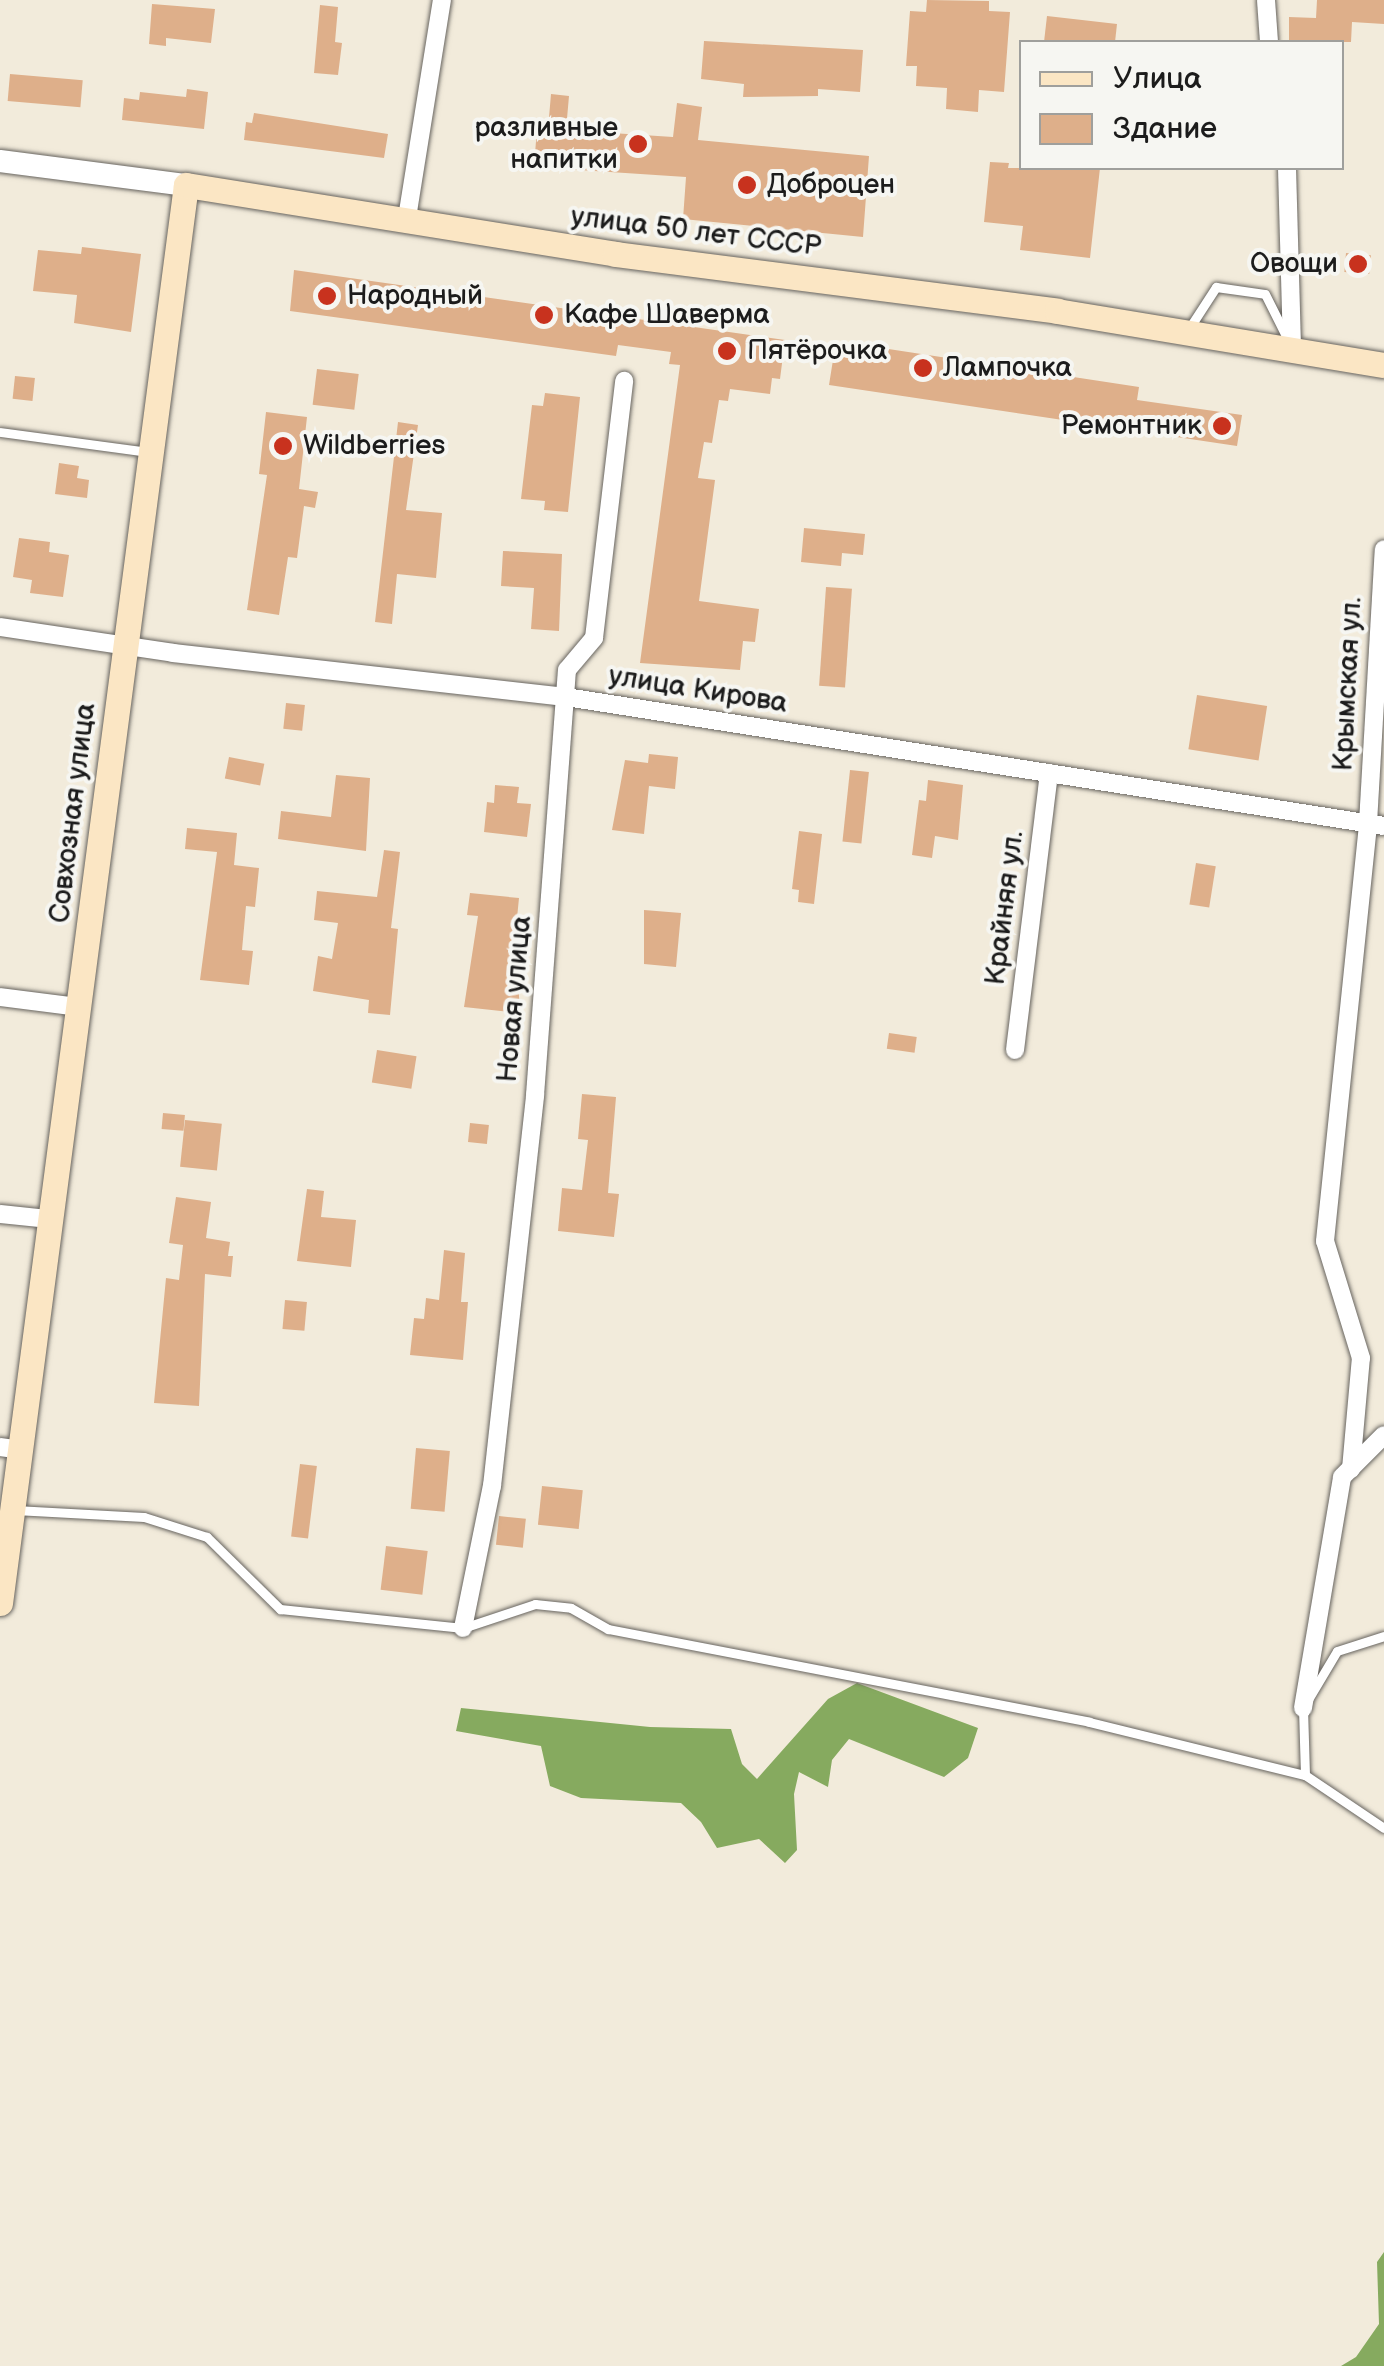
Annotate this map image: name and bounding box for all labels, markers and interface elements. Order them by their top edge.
legend [1019,40,1344,170]
text: Улица [1113,61,1202,97]
place label: разливные напитки [474,111,618,177]
text: Здание [1113,111,1217,147]
marker: разливные напитки [627,133,649,155]
place label: Доброцен [767,168,895,202]
marker: Доброцен [736,174,758,196]
street label: улица 50 лет СССР [569,200,823,264]
place label: Овощи [1250,247,1338,281]
marker: Овощи [1347,253,1369,275]
place label: Народный [347,279,483,313]
marker: Народный [316,285,338,307]
place label: Кафе Шаверма [564,298,770,332]
marker: Кафе Шаверма [533,304,555,326]
place label: Пятёрочка [747,334,887,368]
marker: Пятёрочка [716,340,738,362]
place label: Лампочка [943,351,1072,385]
marker: Лампочка [912,357,934,379]
place label: Ремонтник [1060,409,1202,443]
marker: Ремонтник [1211,415,1233,437]
place label: Wildberries [303,429,445,463]
marker: Wildberries [272,435,294,457]
street label: Крымская ул. [1327,596,1369,772]
street label: улица Кирова [606,659,790,721]
street label: Совхозная улица [43,701,103,925]
street label: Крайняя ул. [979,829,1031,987]
street label: Новая улица [491,914,539,1084]

